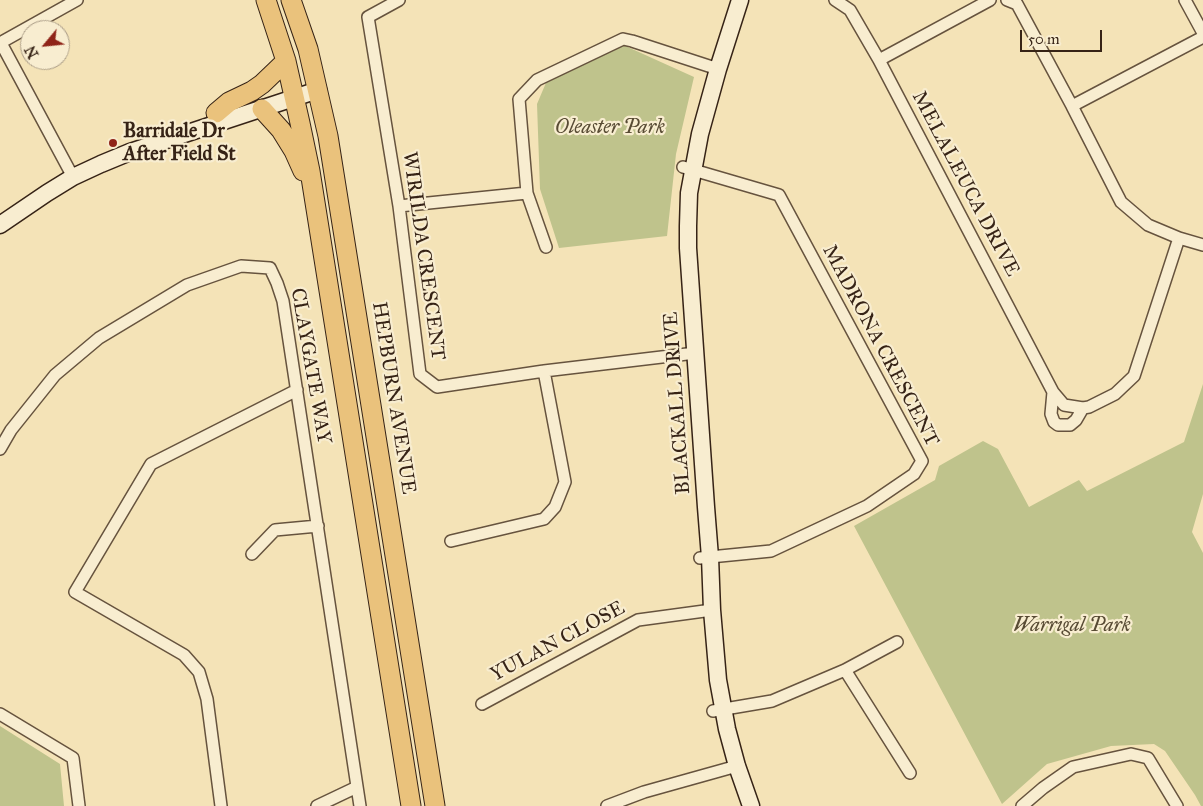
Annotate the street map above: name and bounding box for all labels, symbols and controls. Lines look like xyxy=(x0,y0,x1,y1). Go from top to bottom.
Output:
north arrow xyxy=(20,20,70,70)
scale bar xyxy=(1023,20,1106,52)
text: 50 m xyxy=(1028,30,1060,48)
text: N xyxy=(22,43,42,61)
street label: MELALEUCA DRIVE xyxy=(906,87,1024,281)
park label: Oleaster Park xyxy=(555,116,665,140)
place label: Barridale Dr After Field St xyxy=(123,120,236,167)
marker: Barridale Dr After Field St xyxy=(107,137,119,149)
street label: WIRILDA CRESCENT xyxy=(396,150,450,362)
street label: MADRONA CRESCENT xyxy=(817,241,943,451)
street label: CLAYGATE WAY xyxy=(284,286,336,446)
street label: HEPBURN AVENUE xyxy=(366,300,420,496)
street label: BLACKALL DRIVE xyxy=(660,311,696,495)
street label: YULAN CLOSE xyxy=(487,597,629,687)
park label: Warrigal Park xyxy=(1013,614,1131,638)

